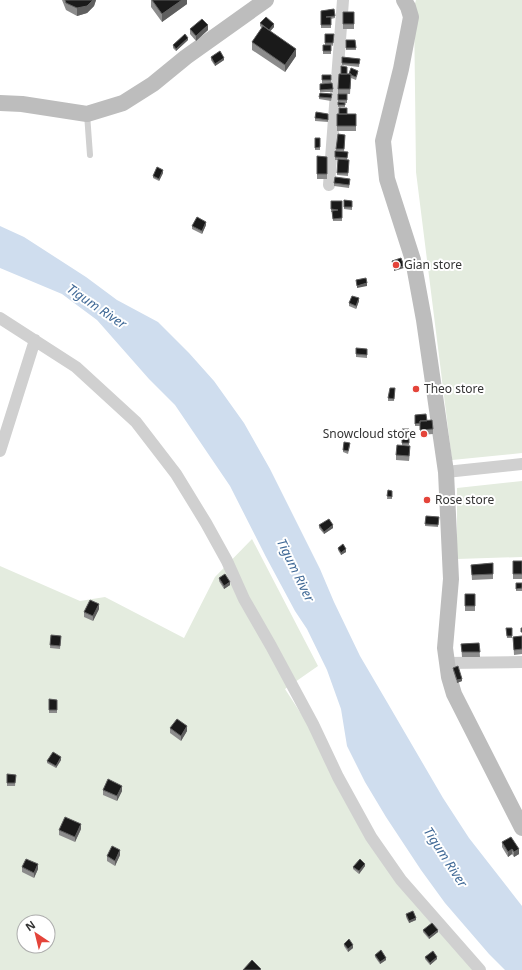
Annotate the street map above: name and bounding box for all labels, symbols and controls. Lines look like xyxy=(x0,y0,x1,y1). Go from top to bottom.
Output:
place label: Gian store xyxy=(404,256,462,273)
marker: Gian store xyxy=(391,260,401,270)
water label: Tigum River xyxy=(64,279,131,333)
place label: Theo store xyxy=(424,380,484,397)
marker: Theo store xyxy=(411,384,421,394)
place label: Snowcloud store xyxy=(323,425,416,442)
marker: Snowcloud store xyxy=(419,429,429,439)
place label: Rose store xyxy=(435,491,494,508)
marker: Rose store xyxy=(422,495,432,505)
water label: Tigum River xyxy=(273,535,319,605)
water label: Tigum River xyxy=(420,823,473,891)
north arrow xyxy=(16,914,56,954)
text: N xyxy=(22,917,38,934)

